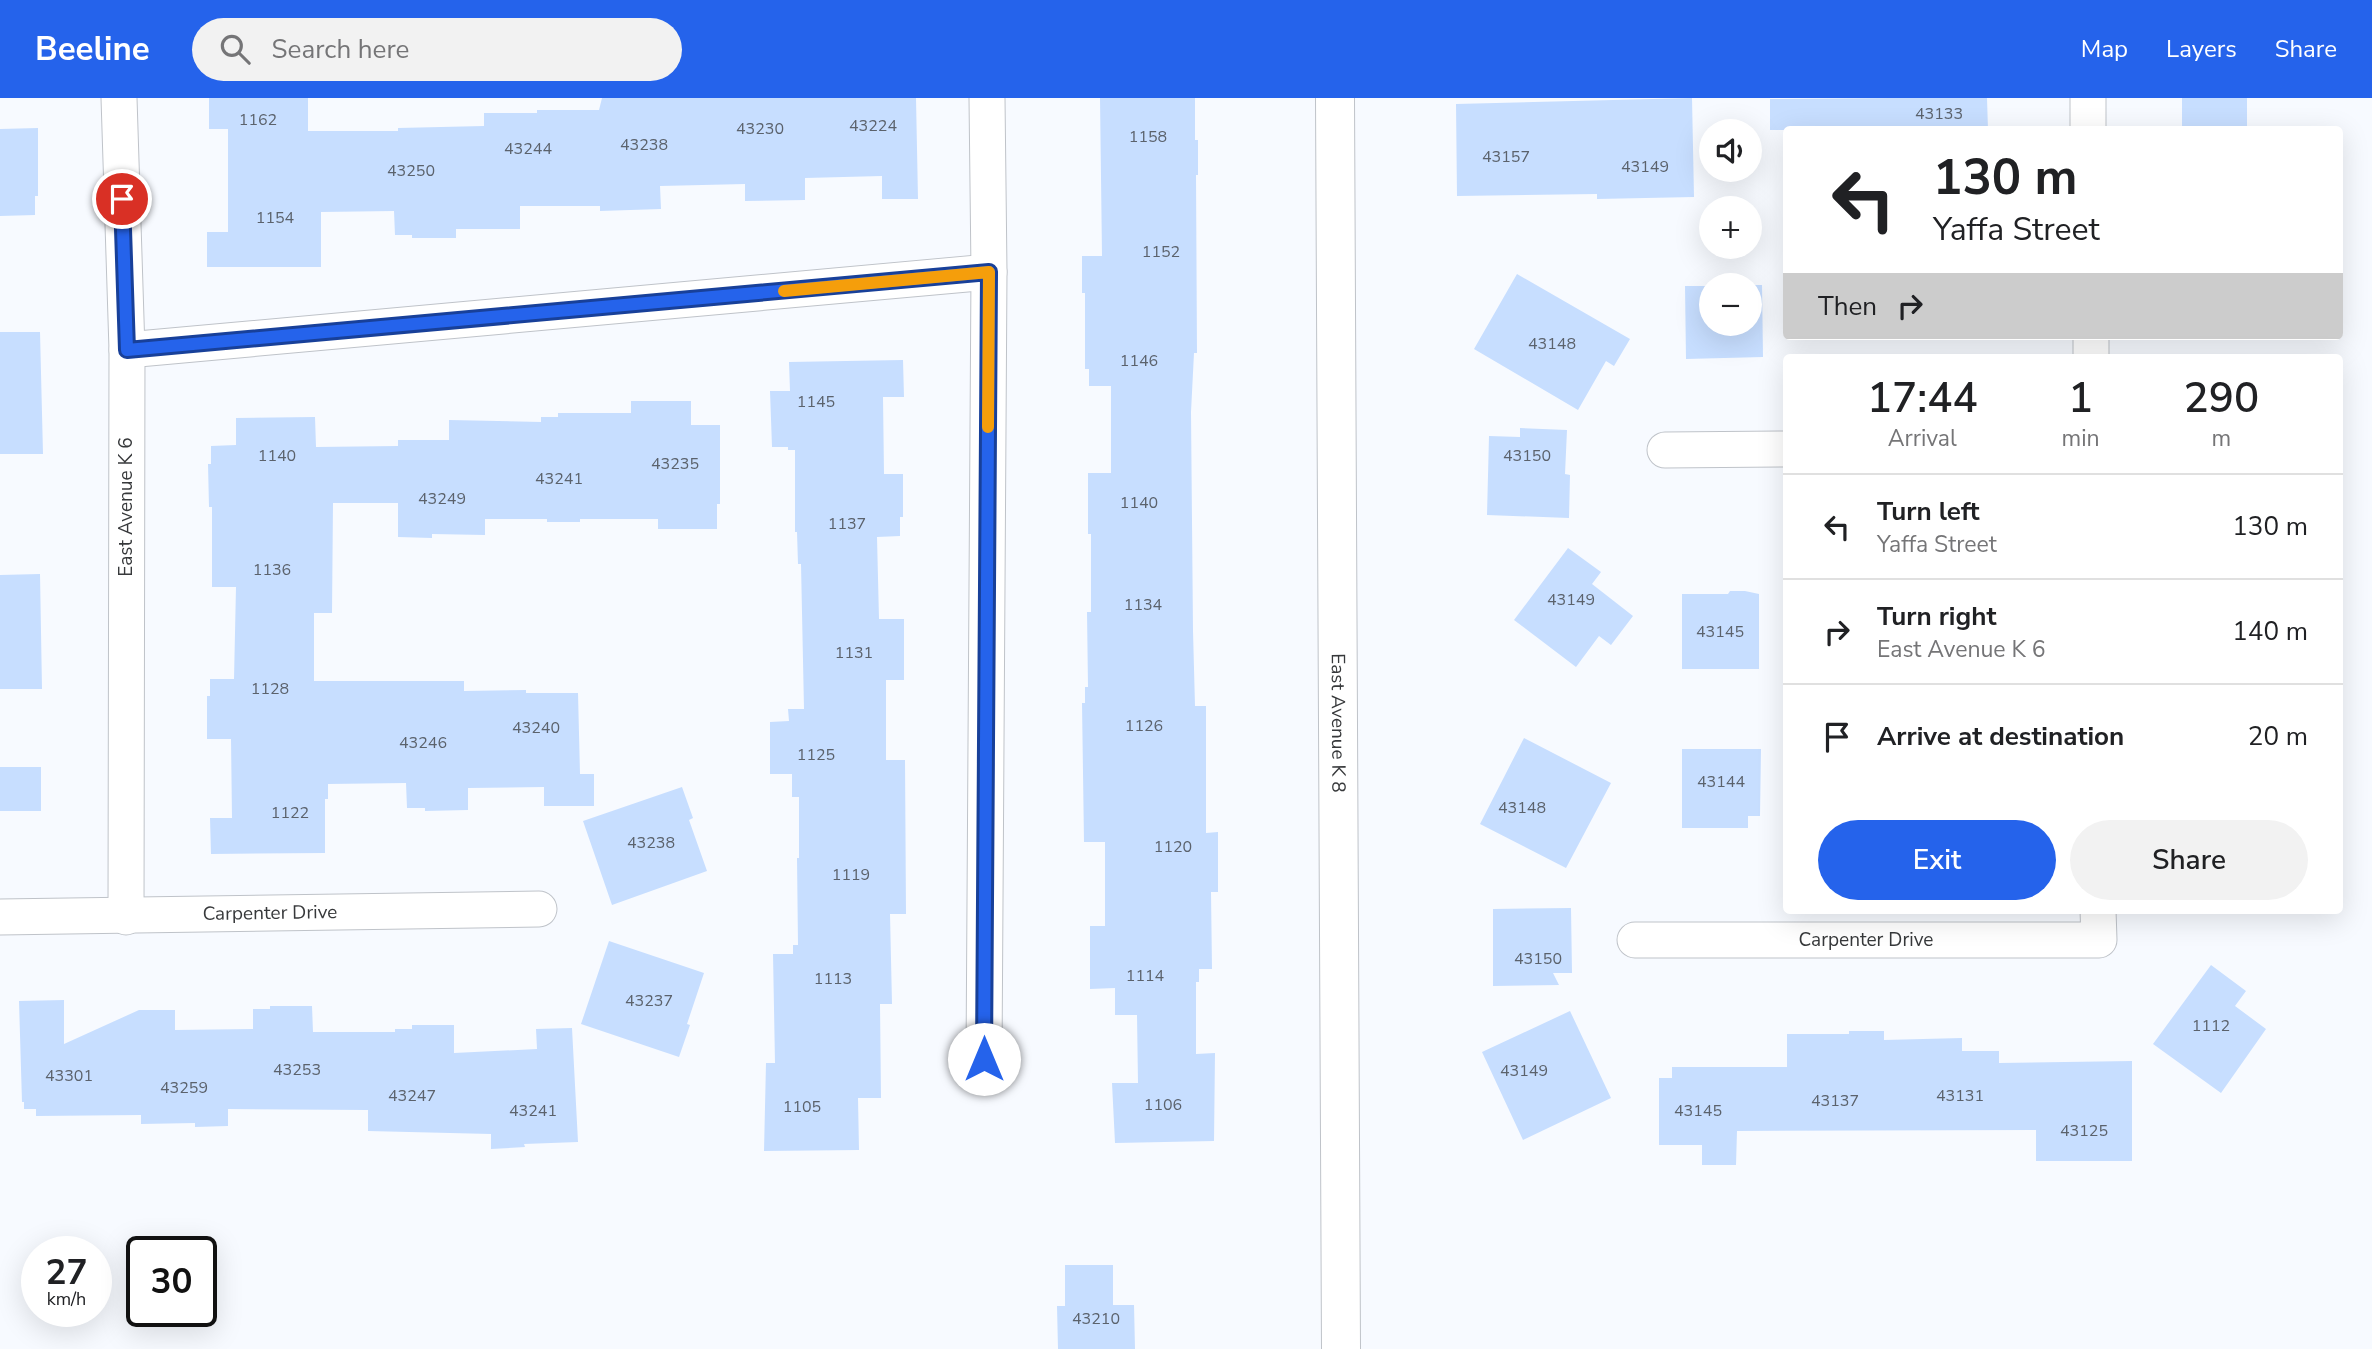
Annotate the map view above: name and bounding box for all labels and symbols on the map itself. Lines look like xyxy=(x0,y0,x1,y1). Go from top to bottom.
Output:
house number: 43133 xyxy=(1915,103,1963,125)
house number: 1162 xyxy=(239,109,277,131)
house number: 43224 xyxy=(849,115,897,137)
house number: 43230 xyxy=(736,118,784,140)
house number: 1158 xyxy=(1129,126,1167,148)
house number: 43238 xyxy=(620,134,668,156)
house number: 43244 xyxy=(504,138,552,160)
house number: 43157 xyxy=(1482,146,1530,168)
house number: 43149 xyxy=(1621,156,1669,178)
house number: 43250 xyxy=(387,160,435,182)
pin xyxy=(92,169,152,229)
house number: 1154 xyxy=(256,207,295,229)
house number: 1152 xyxy=(1142,241,1180,263)
house number: 43148 xyxy=(1528,333,1576,355)
house number: 1146 xyxy=(1120,350,1158,372)
house number: 1145 xyxy=(797,391,835,413)
street label: East Avenue K 6 xyxy=(113,437,139,577)
house number: 1140 xyxy=(258,445,296,467)
house number: 43150 xyxy=(1503,445,1551,467)
house number: 43235 xyxy=(651,453,699,475)
house number: 43241 xyxy=(535,468,583,490)
house number: 43249 xyxy=(418,488,466,510)
house number: 1140 xyxy=(1120,492,1158,514)
house number: 1137 xyxy=(828,513,866,535)
house number: 1136 xyxy=(253,559,291,581)
house number: 43149 xyxy=(1547,589,1595,611)
house number: 1134 xyxy=(1124,594,1163,616)
house number: 43145 xyxy=(1696,621,1744,643)
house number: 1131 xyxy=(835,642,873,664)
street label: East Avenue K 8 xyxy=(1325,653,1351,793)
house number: 1128 xyxy=(251,678,289,700)
house number: 1126 xyxy=(1125,715,1163,737)
house number: 43240 xyxy=(512,717,560,739)
house number: 43246 xyxy=(399,732,447,754)
house number: 1125 xyxy=(797,744,835,766)
house number: 43144 xyxy=(1697,771,1745,793)
house number: 43148 xyxy=(1498,797,1546,819)
house number: 1122 xyxy=(271,802,309,824)
house number: 43238 xyxy=(627,832,675,854)
house number: 1120 xyxy=(1154,836,1192,858)
house number: 1119 xyxy=(832,864,870,886)
street label: Carpenter Drive xyxy=(202,899,338,927)
street label: Carpenter Drive xyxy=(1799,927,1933,953)
house number: 43150 xyxy=(1514,948,1562,970)
house number: 1114 xyxy=(1126,965,1165,987)
house number: 1113 xyxy=(814,968,852,990)
house number: 43237 xyxy=(625,990,673,1012)
house number: 1112 xyxy=(2192,1015,2230,1037)
position arrow xyxy=(947,1022,1021,1096)
house number: 43253 xyxy=(273,1059,321,1081)
house number: 43149 xyxy=(1500,1060,1548,1082)
house number: 43301 xyxy=(45,1065,93,1087)
house number: 43259 xyxy=(160,1077,208,1099)
house number: 43247 xyxy=(388,1085,436,1107)
house number: 43131 xyxy=(1936,1085,1984,1107)
house number: 43137 xyxy=(1811,1090,1859,1112)
house number: 1106 xyxy=(1144,1094,1182,1116)
house number: 1105 xyxy=(783,1096,821,1118)
house number: 43241 xyxy=(509,1100,557,1122)
house number: 43145 xyxy=(1674,1100,1722,1122)
house number: 43125 xyxy=(2060,1120,2108,1142)
speed limit sign: 30 xyxy=(126,1236,217,1327)
house number: 43210 xyxy=(1072,1308,1120,1330)

